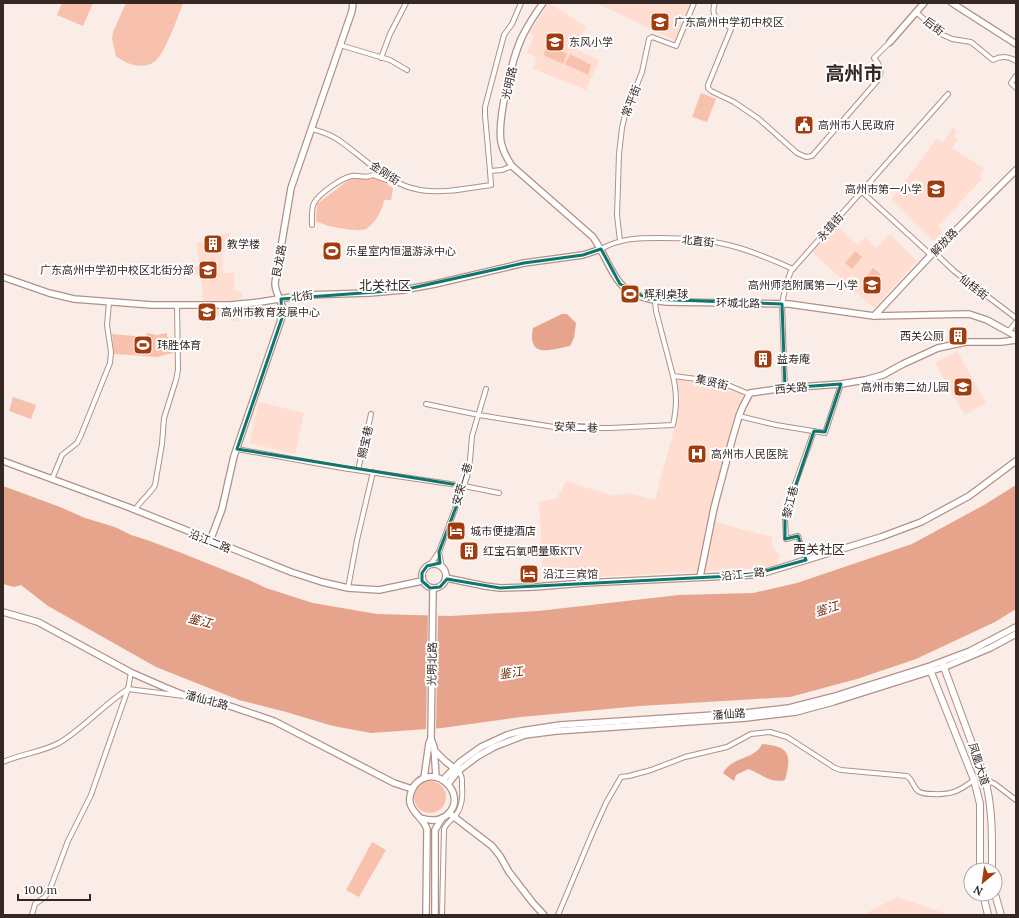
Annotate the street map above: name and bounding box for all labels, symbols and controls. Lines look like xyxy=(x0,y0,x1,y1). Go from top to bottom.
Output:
school or university icon: 广东高州中学初中校区 xyxy=(649,11,671,33)
street label: 后街 xyxy=(921,14,947,38)
place label: 广东高州中学初中校区 xyxy=(674,15,784,29)
school or university icon: 东风小学 xyxy=(544,31,566,53)
place label: 东风小学 xyxy=(569,35,613,49)
district label: 高州市 xyxy=(825,61,883,85)
street label: 光明路 xyxy=(498,65,520,101)
street label: 常平街 xyxy=(619,83,643,119)
public building icon: 高州市人民政府 xyxy=(793,114,815,136)
place label: 高州市人民政府 xyxy=(818,118,895,132)
street label: 金刚街 xyxy=(367,158,403,188)
school or university icon: 高州市第一小学 xyxy=(925,178,947,200)
place label: 高州市第一小学 xyxy=(845,182,922,196)
street label: 永镇街 xyxy=(814,210,846,244)
street label: 解放路 xyxy=(928,225,960,259)
street label: 北直街 xyxy=(681,232,715,250)
building icon: 教学楼 xyxy=(202,233,224,255)
place label: 教学楼 xyxy=(227,237,260,251)
sports icon: 乐星室内恒温游泳中心 xyxy=(321,240,343,262)
street label: 艮龙路 xyxy=(269,243,289,279)
place label: 乐星室内恒温游泳中心 xyxy=(346,244,456,258)
school or university icon: 广东高州中学初中校区北街分部 xyxy=(197,259,219,281)
place label: 广东高州中学初中校区北街分部 xyxy=(40,263,194,277)
street label: 仙桂街 xyxy=(957,271,991,303)
school or university icon: 高州师范附属第一小学 xyxy=(861,274,883,296)
district label: 北关社区 xyxy=(359,277,411,294)
place label: 高州师范附属第一小学 xyxy=(748,278,858,292)
sports icon: 辉利桌球 xyxy=(619,283,641,305)
place label: 辉利桌球 xyxy=(644,287,688,301)
street label: 北街 xyxy=(290,288,314,304)
street label: 环城北路 xyxy=(716,296,760,310)
school or university icon: 高州市教育发展中心 xyxy=(196,301,218,323)
place label: 高州市教育发展中心 xyxy=(221,305,320,319)
building icon: 西关公厕 xyxy=(947,325,969,347)
place label: 西关公厕 xyxy=(900,329,944,343)
sports icon: 玮胜体育 xyxy=(132,334,154,356)
place label: 玮胜体育 xyxy=(157,338,201,352)
building icon: 益寿庵 xyxy=(752,348,774,370)
place label: 益寿庵 xyxy=(777,352,810,366)
street label: 集贤街 xyxy=(694,371,730,393)
school or university icon: 高州市第二幼儿园 xyxy=(952,376,974,398)
street label: 西关路 xyxy=(774,380,808,396)
place label: 高州市第二幼儿园 xyxy=(861,380,949,394)
street label: 安荣二巷 xyxy=(554,419,598,435)
street label: 赐宝巷 xyxy=(354,424,376,460)
hospital icon: 高州市人民医院 xyxy=(686,443,708,465)
place label: 高州市人民医院 xyxy=(711,447,788,461)
street label: 安荣一巷 xyxy=(449,461,475,507)
street label: 黎江巷 xyxy=(779,484,801,520)
hotel icon: 城市便捷酒店 xyxy=(445,520,467,542)
place label: 城市便捷酒店 xyxy=(470,524,536,538)
street label: 沿江二路 xyxy=(187,526,233,556)
building icon: 红宝石氧吧量贩KTV xyxy=(458,540,480,562)
district label: 西关社区 xyxy=(793,541,845,558)
place label: 红宝石氧吧量贩KTV xyxy=(483,544,583,558)
hotel icon: 沿江三宾馆 xyxy=(518,563,540,585)
street label: 沿江一路 xyxy=(720,565,766,583)
place label: 沿江三宾馆 xyxy=(543,567,598,581)
water label: 鉴江 xyxy=(813,597,842,619)
water label: 鉴江 xyxy=(187,610,216,631)
street label: 光明北路 xyxy=(425,642,439,686)
water label: 鉴江 xyxy=(498,663,526,682)
street label: 潘仙北路 xyxy=(184,688,230,712)
street label: 潘仙路 xyxy=(712,706,746,722)
street label: 凤凰大道 xyxy=(966,741,992,787)
north arrow xyxy=(963,862,1003,902)
scale bar xyxy=(18,876,90,902)
text: 100 m xyxy=(24,882,57,897)
text: N xyxy=(971,882,985,899)

